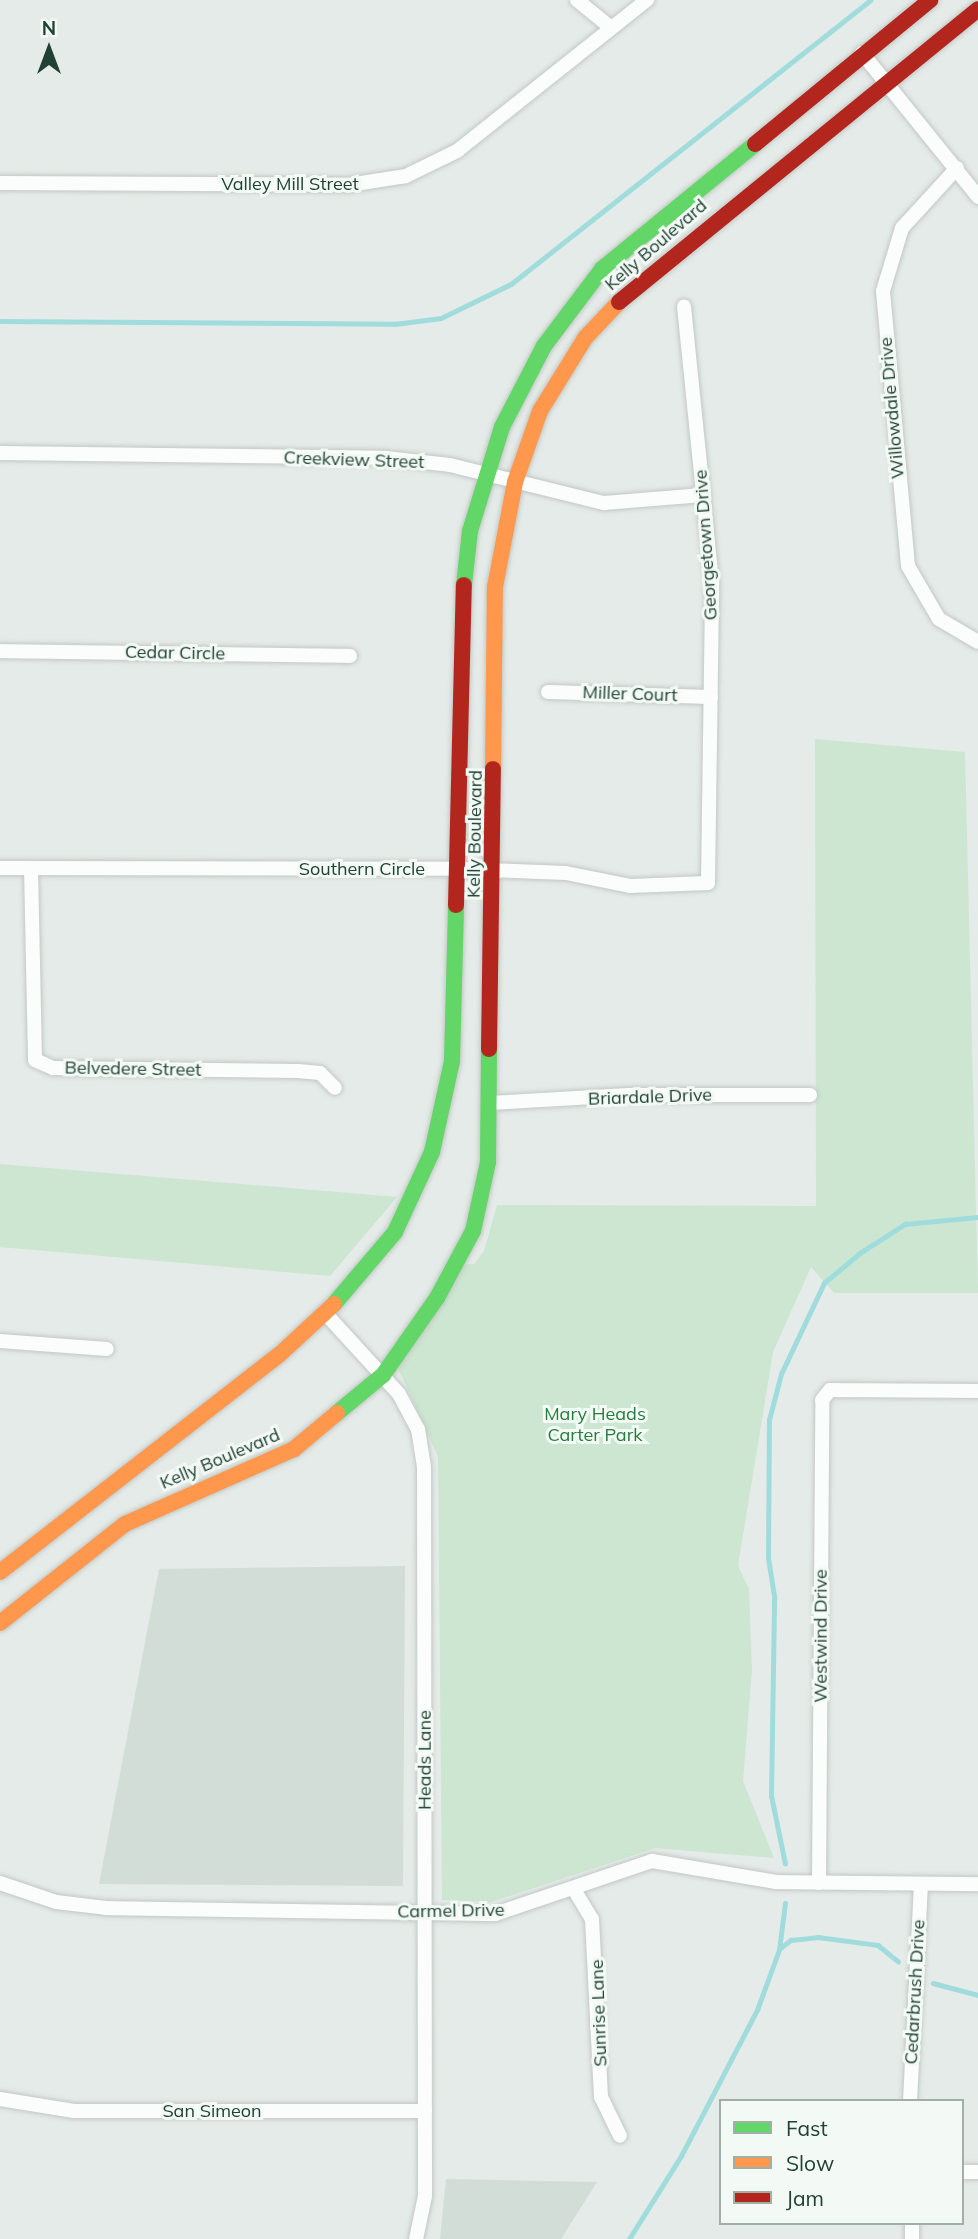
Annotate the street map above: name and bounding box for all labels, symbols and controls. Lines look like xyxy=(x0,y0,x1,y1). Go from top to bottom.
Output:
north arrow xyxy=(14,14,84,84)
text: N xyxy=(42,16,56,40)
street label: Valley Mill Street xyxy=(221,173,359,195)
street label: Kelly Boulevard xyxy=(601,195,711,295)
street label: Willowdale Drive xyxy=(875,336,909,480)
street label: Creekview Street xyxy=(283,447,425,473)
street label: Georgetown Drive xyxy=(690,469,722,621)
street label: Cedar Circle xyxy=(125,641,225,665)
street label: Miller Court xyxy=(582,682,678,706)
street label: Kelly Boulevard xyxy=(463,770,487,898)
street label: Southern Circle xyxy=(299,858,425,880)
street label: Belvedere Street xyxy=(64,1057,202,1081)
street label: Briardale Drive xyxy=(588,1084,712,1110)
park label: Mary Heads Carter Park xyxy=(544,1404,646,1446)
street label: Kelly Boulevard xyxy=(157,1424,283,1494)
street label: Westwind Drive xyxy=(810,1569,832,1703)
street label: Heads Lane xyxy=(414,1710,436,1810)
street label: Carmel Drive xyxy=(397,1899,505,1923)
street label: Cedarbrush Drive xyxy=(900,1919,930,2065)
street label: Sunrise Lane xyxy=(586,1959,612,2067)
legend xyxy=(719,2099,964,2225)
street label: San Simeon xyxy=(162,2100,262,2122)
text: Fast xyxy=(786,2115,828,2141)
text: Slow xyxy=(786,2150,834,2176)
text: Jam xyxy=(786,2185,824,2211)

